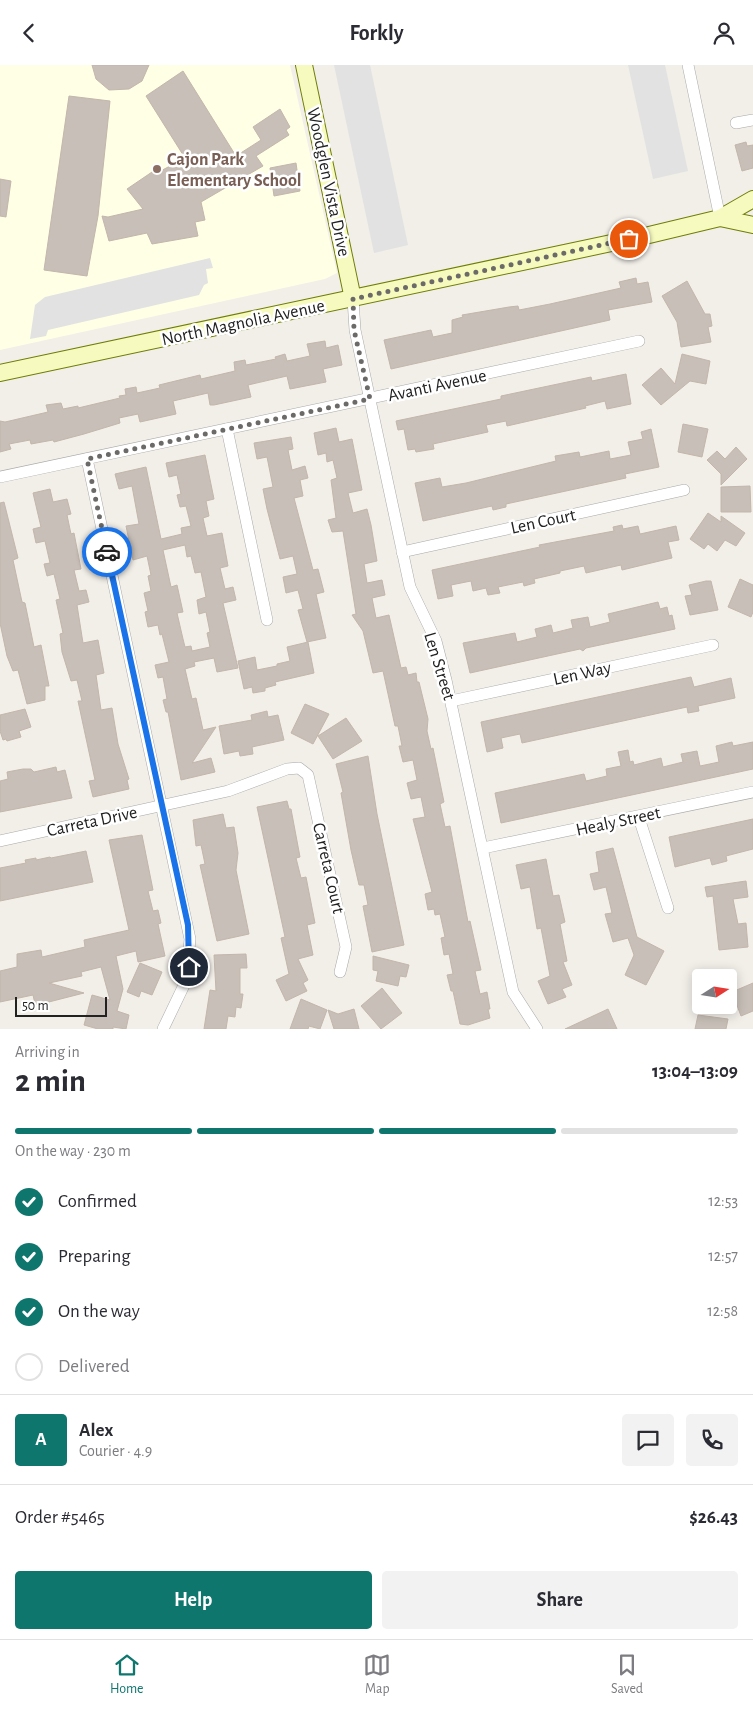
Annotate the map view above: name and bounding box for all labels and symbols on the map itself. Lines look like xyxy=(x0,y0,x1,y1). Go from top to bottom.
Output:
street label: Woodglen Vista Drive xyxy=(303,106,353,258)
place label: Cajon Park Elementary School xyxy=(167,151,302,190)
marker: Cajon Park Elementary School xyxy=(151,163,163,175)
pin xyxy=(608,218,650,260)
street label: North Magnolia Avenue xyxy=(160,297,326,349)
street label: Avanti Avenue xyxy=(386,367,488,405)
street label: Len Court xyxy=(509,506,578,538)
courier xyxy=(82,527,132,577)
street label: Len Street xyxy=(420,630,458,703)
street label: Len Way xyxy=(552,659,613,689)
street label: Carreta Drive xyxy=(45,804,139,840)
street label: Healy Street xyxy=(574,804,662,840)
street label: Carreta Court xyxy=(309,821,347,916)
pin xyxy=(168,946,210,988)
north arrow xyxy=(692,969,738,1014)
scale bar xyxy=(15,994,108,1017)

